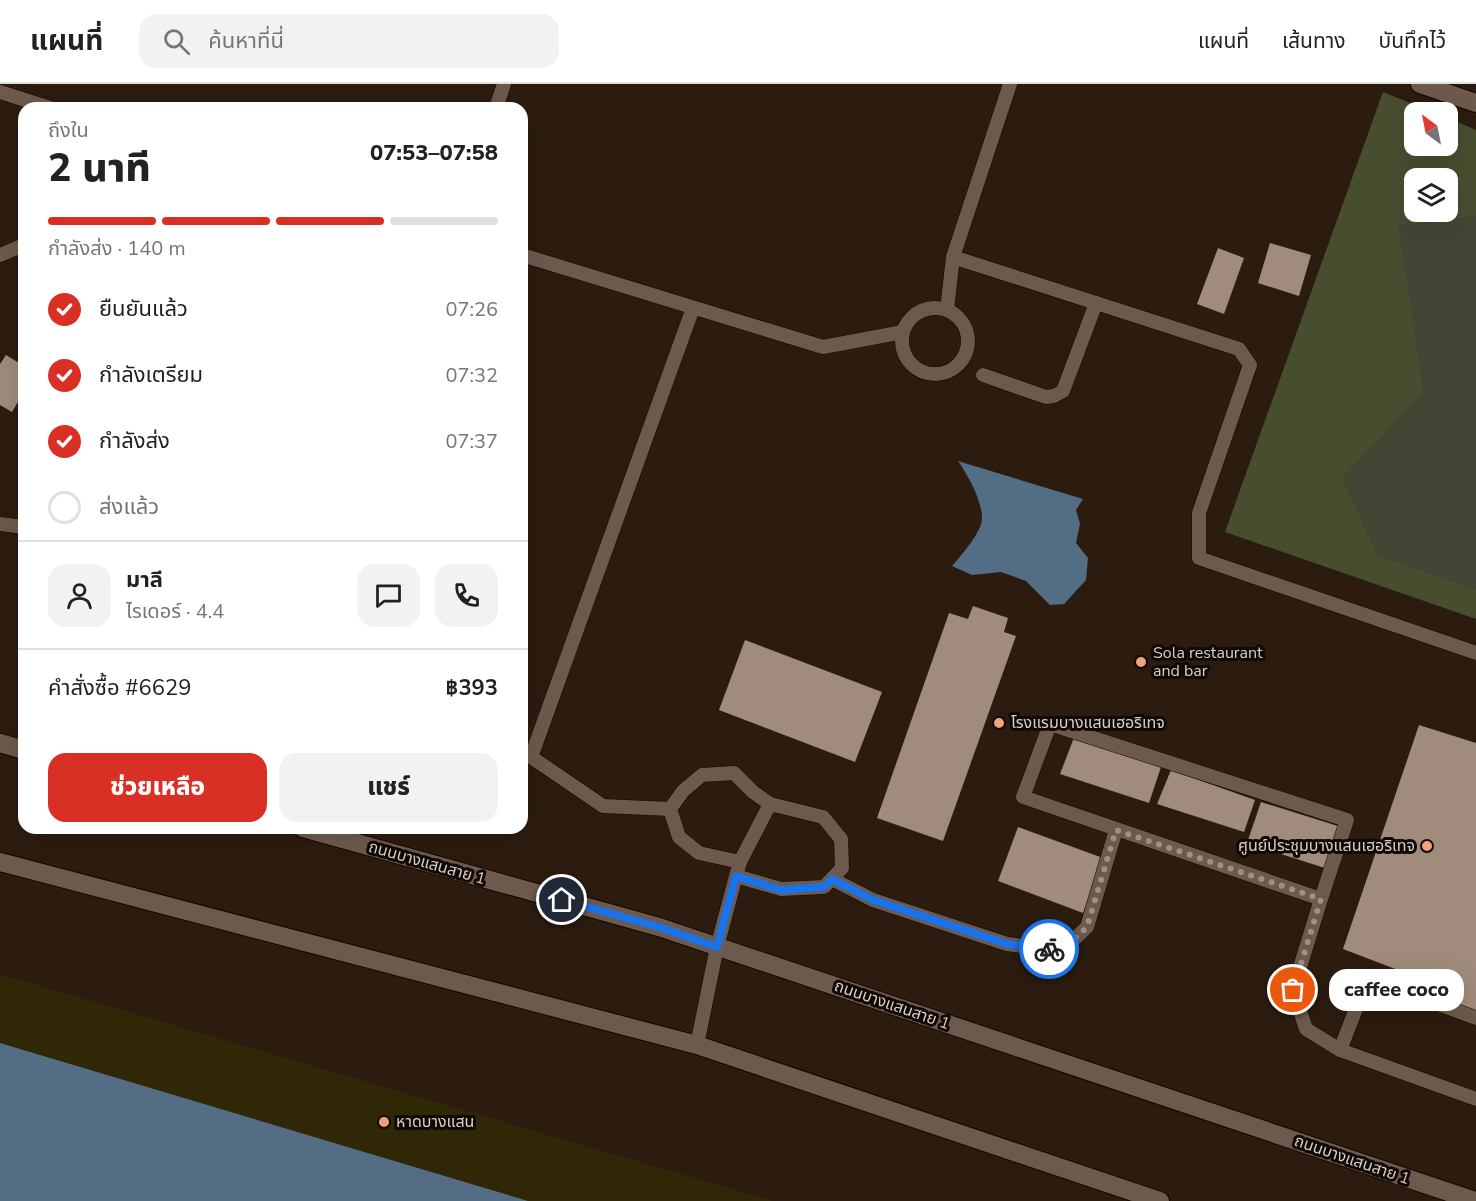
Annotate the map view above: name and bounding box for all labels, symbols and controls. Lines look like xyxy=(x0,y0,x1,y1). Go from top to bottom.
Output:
search box xyxy=(139,14,559,68)
text: แผนที่ xyxy=(30,22,103,60)
icon: search xyxy=(160,25,193,58)
text: ค้นหาที่นี่ xyxy=(208,26,284,56)
text: แผนที่ xyxy=(1198,27,1249,55)
text: เส้นทาง xyxy=(1282,27,1346,55)
text: บันทึกไว้ xyxy=(1379,27,1446,55)
north arrow xyxy=(1404,102,1458,156)
map controls xyxy=(1404,102,1458,222)
text: ถึงใน xyxy=(48,117,89,144)
text: 07:53–07:58 xyxy=(370,138,498,168)
text: 2 นาที xyxy=(48,142,151,195)
button: layers xyxy=(1404,168,1458,222)
text: กำลังส่ง · 140 m xyxy=(48,235,186,262)
icon: check xyxy=(48,293,81,326)
text: ยืนยันแล้ว xyxy=(99,294,188,324)
text: 07:26 xyxy=(445,296,498,323)
icon: check xyxy=(48,359,81,392)
text: กำลังเตรียม xyxy=(99,360,203,390)
text: 07:32 xyxy=(445,362,498,389)
icon: check xyxy=(48,425,81,458)
text: กำลังส่ง xyxy=(99,426,170,456)
text: 07:37 xyxy=(445,428,498,455)
text: ส่งแล้ว xyxy=(99,492,159,522)
button: person xyxy=(48,564,111,627)
button: chat xyxy=(357,564,420,627)
button: phone xyxy=(435,564,498,627)
text: มาลี xyxy=(126,565,163,595)
text: ไรเดอร์ · 4.4 xyxy=(126,598,224,625)
place label: Sola restaurant and bar xyxy=(1153,642,1263,682)
marker: Sola restaurant and bar xyxy=(1134,655,1148,669)
text: คำสั่งซื้อ #6629 xyxy=(48,673,191,703)
text: ฿393 xyxy=(446,673,498,703)
place label: โรงแรมบางแสนเฮอริเทจ xyxy=(1011,712,1165,734)
marker: โรงแรมบางแสนเฮอริเทจ xyxy=(992,716,1006,730)
button: ช่วยเหลือ xyxy=(48,753,267,822)
button: แชร์ xyxy=(279,753,498,822)
place label: ศูนย์ประชุมบางแสนเฮอริเทจ xyxy=(1238,835,1415,857)
street label: ถนนบางแสนสาย 1 xyxy=(366,836,488,890)
marker: ศูนย์ประชุมบางแสนเฮอริเทจ xyxy=(1420,839,1434,853)
pin xyxy=(536,874,587,925)
icon: home xyxy=(545,883,578,916)
courier xyxy=(1019,919,1079,979)
icon: bike xyxy=(1033,933,1066,966)
pin xyxy=(1267,964,1318,1015)
callout: caffee coco xyxy=(1329,969,1464,1011)
icon: bag xyxy=(1276,973,1309,1006)
street label: ถนนบางแสนสาย 1 xyxy=(831,975,953,1035)
text: caffee coco xyxy=(1344,976,1449,1003)
place label: หาดบางแสน xyxy=(396,1111,474,1133)
marker: หาดบางแสน xyxy=(377,1115,391,1129)
street label: ถนนบางแสนสาย 1 xyxy=(1291,1130,1413,1190)

